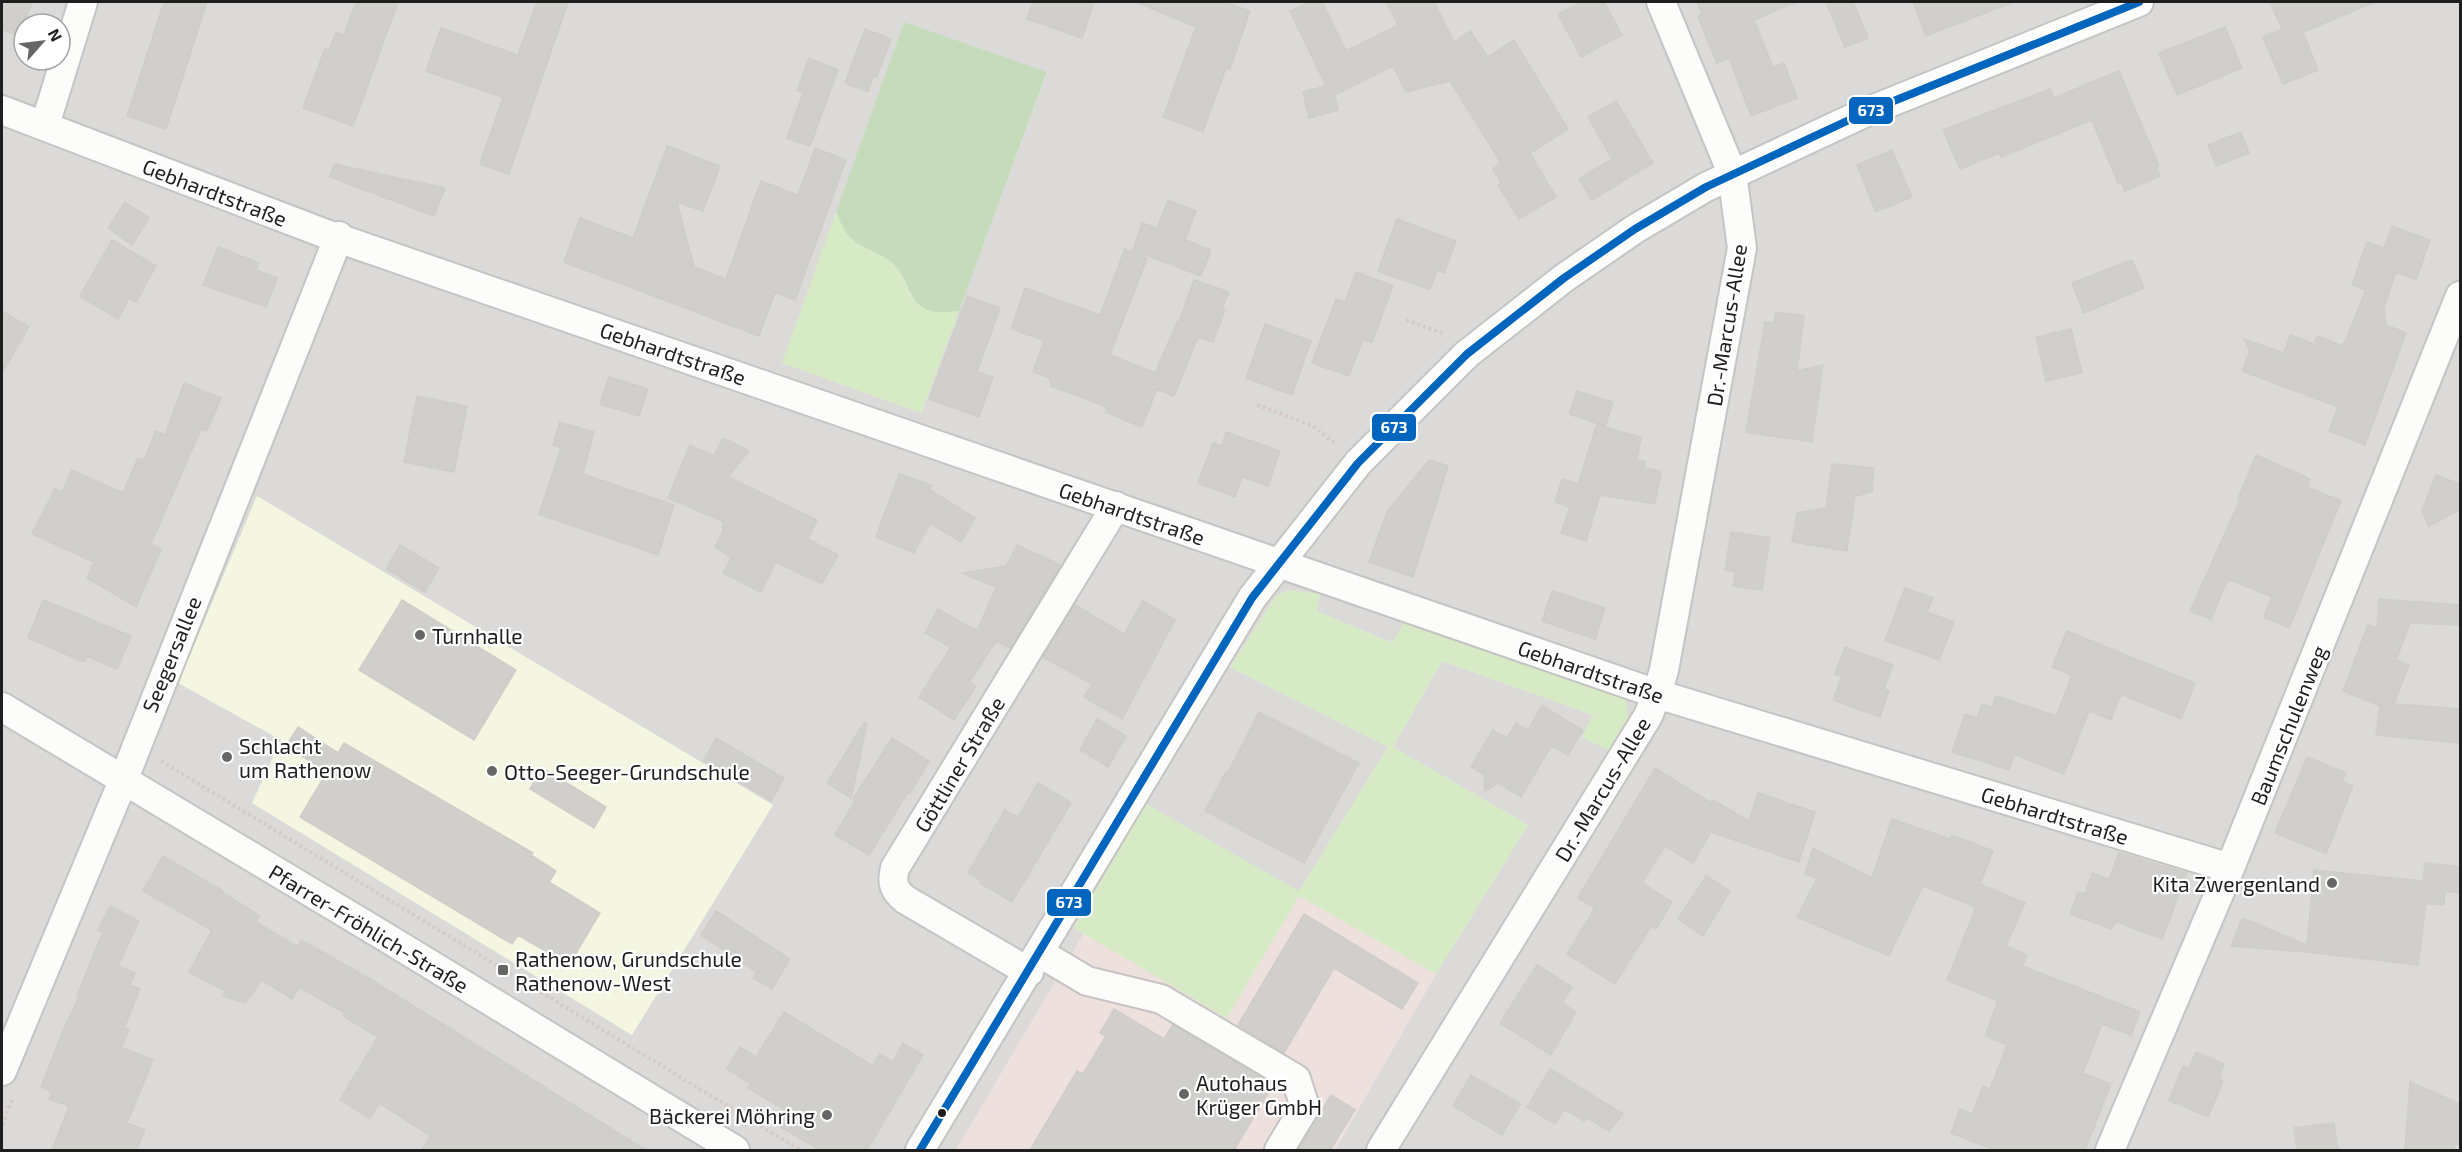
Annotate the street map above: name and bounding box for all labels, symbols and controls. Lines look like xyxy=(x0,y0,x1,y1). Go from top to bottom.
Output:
north arrow xyxy=(12,12,72,72)
text: N xyxy=(45,25,67,44)
line badge: 673 xyxy=(1848,96,1894,125)
text: 673 xyxy=(1858,100,1884,119)
street label: Gebhardtstraße xyxy=(139,153,291,231)
street label: Dr.-Marcus-Allee xyxy=(1701,242,1751,408)
street label: Gebhardtstraße xyxy=(597,316,749,390)
line badge: 673 xyxy=(1371,413,1417,442)
text: 673 xyxy=(1381,417,1407,436)
street label: Gebhardtstraße xyxy=(1056,476,1208,550)
street label: Seegersallee xyxy=(136,592,206,716)
place label: Turnhalle xyxy=(432,623,522,648)
marker: Turnhalle xyxy=(413,628,427,642)
street label: Gebhardtstraße xyxy=(1515,634,1667,708)
street label: Baumschulenweg xyxy=(2245,641,2332,808)
street label: Göttliner Straße xyxy=(909,692,1009,836)
street label: Dr.-Marcus-Allee xyxy=(1549,712,1655,866)
place label: Schlacht um Rathenow xyxy=(239,733,371,782)
marker: Schlacht um Rathenow xyxy=(220,750,234,764)
place label: Otto-Seeger-Grundschule xyxy=(504,759,750,784)
marker: Otto-Seeger-Grundschule xyxy=(485,764,499,778)
street label: Gebhardtstraße xyxy=(1978,781,2132,849)
street label: Pfarrer-Fröhlich-Straße xyxy=(265,859,473,997)
place label: Kita Zwergenland xyxy=(2152,871,2320,896)
marker: Kita Zwergenland xyxy=(2325,876,2339,890)
line badge: 673 xyxy=(1046,888,1092,917)
text: 673 xyxy=(1056,892,1082,911)
place label: Rathenow, Grundschule Rathenow-West xyxy=(515,946,742,995)
marker: Rathenow, Grundschule Rathenow-West xyxy=(496,963,510,977)
place label: Autohaus Krüger GmbH xyxy=(1196,1070,1322,1119)
marker: Autohaus Krüger GmbH xyxy=(1177,1087,1191,1101)
place label: Bäckerei Möhring xyxy=(649,1103,815,1128)
unlabelled marker xyxy=(936,1107,948,1119)
marker: Bäckerei Möhring xyxy=(820,1108,834,1122)

